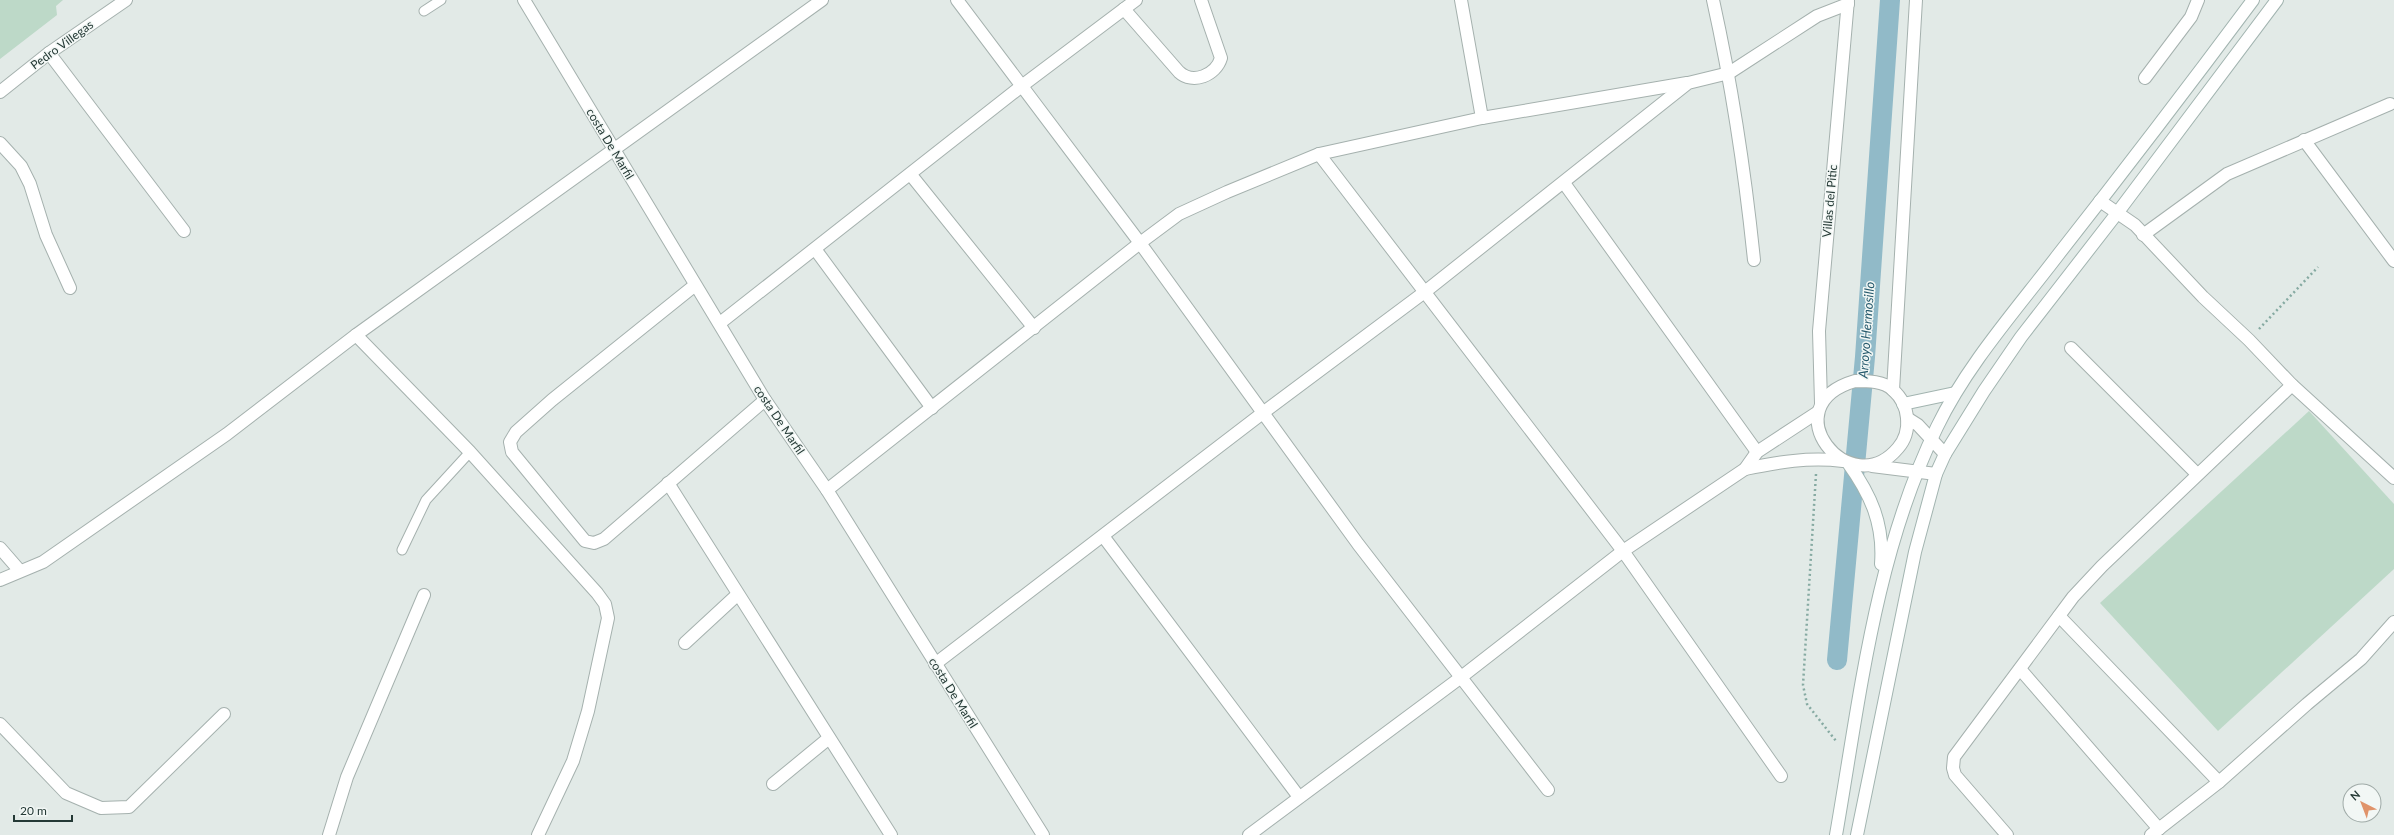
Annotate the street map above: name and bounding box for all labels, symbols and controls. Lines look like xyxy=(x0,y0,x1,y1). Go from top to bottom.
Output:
street label: Pedro Villegas xyxy=(27,17,96,72)
street label: costa De Marfil xyxy=(583,105,638,182)
street label: Villas del Pitic xyxy=(1819,164,1840,238)
water label: Arroyo Hermosillo xyxy=(1855,281,1877,380)
street label: costa De Marfil xyxy=(751,382,808,457)
street label: costa De Marfil xyxy=(926,655,981,731)
north arrow xyxy=(2342,783,2382,823)
text: N xyxy=(2347,788,2362,803)
scale bar xyxy=(14,797,72,823)
text: 20 m xyxy=(20,803,47,818)

